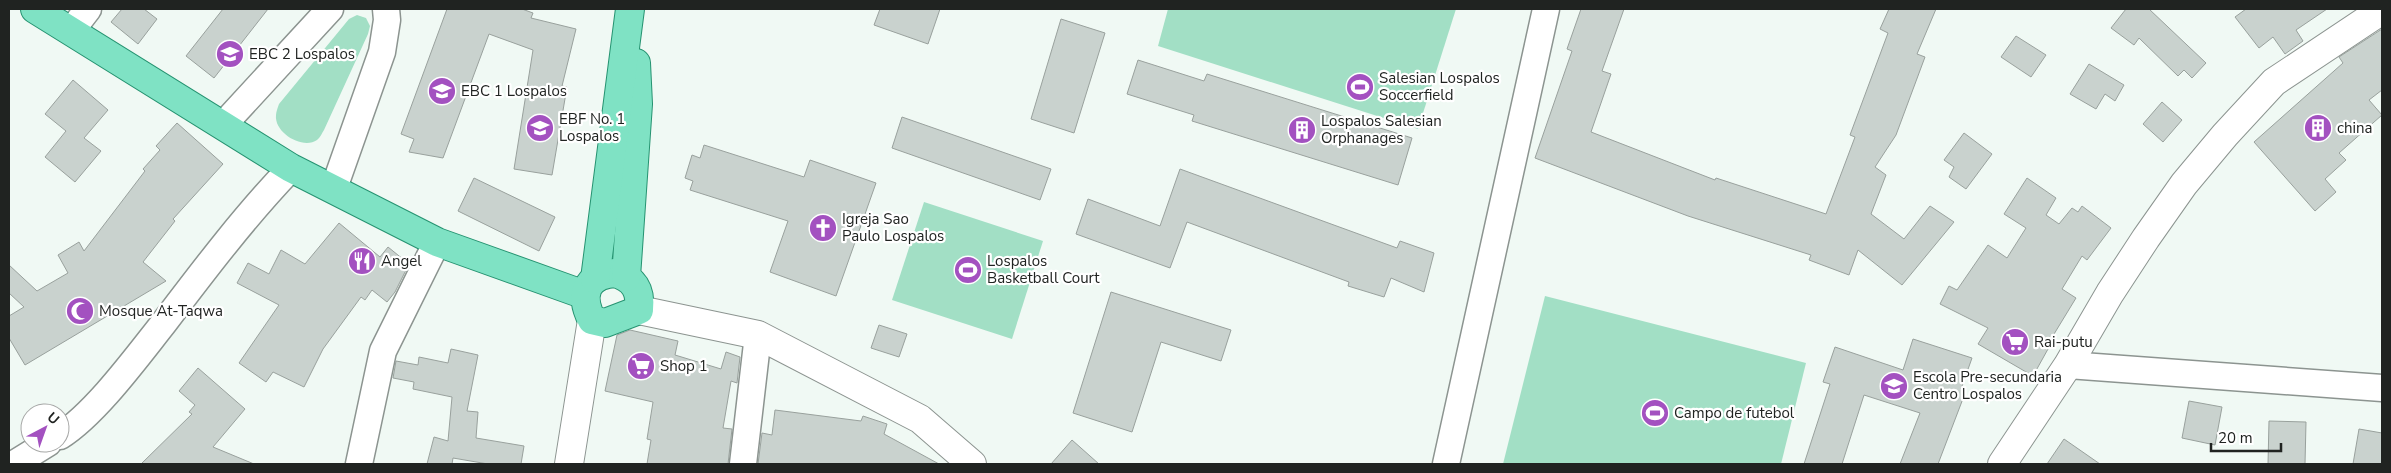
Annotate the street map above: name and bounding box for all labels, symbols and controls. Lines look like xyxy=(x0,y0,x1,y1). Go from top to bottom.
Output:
school or university icon: EBC 2 Lospalos xyxy=(215,39,245,69)
place label: EBC 2 Lospalos xyxy=(249,44,355,64)
place label: Salesian Lospalos Soccerfield xyxy=(1379,68,1500,105)
sports icon: Salesian Lospalos Soccerfield xyxy=(1345,72,1375,102)
school or university icon: EBC 1 Lospalos xyxy=(427,76,457,106)
place label: EBC 1 Lospalos xyxy=(461,81,567,101)
place label: EBF No. 1 Lospalos xyxy=(559,109,625,146)
place label: Lospalos Salesian Orphanages xyxy=(1321,111,1442,148)
school or university icon: EBF No. 1 Lospalos xyxy=(525,113,555,143)
building icon: china xyxy=(2303,113,2333,143)
building icon: Lospalos Salesian Orphanages xyxy=(1287,115,1317,145)
place label: china xyxy=(2337,118,2372,138)
place label: Igreja Sao Paulo Lospalos xyxy=(842,209,944,246)
church icon: Igreja Sao Paulo Lospalos xyxy=(808,213,838,243)
restaurant icon: Angel xyxy=(347,246,377,276)
place label: Angel xyxy=(381,251,422,271)
place label: Lospalos Basketball Court xyxy=(987,251,1100,288)
sports icon: Lospalos Basketball Court xyxy=(953,255,983,285)
mosque icon: Mosque At-Taqwa xyxy=(65,296,95,326)
place label: Mosque At-Taqwa xyxy=(99,301,223,321)
supermarket icon: Rai-putu xyxy=(2000,327,2030,357)
place label: Rai-putu xyxy=(2034,332,2093,352)
supermarket icon: Shop 1 xyxy=(626,351,656,381)
place label: Shop 1 xyxy=(660,356,708,376)
place label: Escola Pre-secundaria Centro Lospalos xyxy=(1913,367,2062,404)
school or university icon: Escola Pre-secundaria Centro Lospalos xyxy=(1879,371,1909,401)
sports icon: Campo de futebol xyxy=(1640,398,1670,428)
north arrow xyxy=(20,403,70,453)
place label: Campo de futebol xyxy=(1674,403,1795,423)
text: U xyxy=(43,408,63,429)
scale bar xyxy=(2211,420,2281,452)
text: 20 m xyxy=(2218,428,2253,448)

